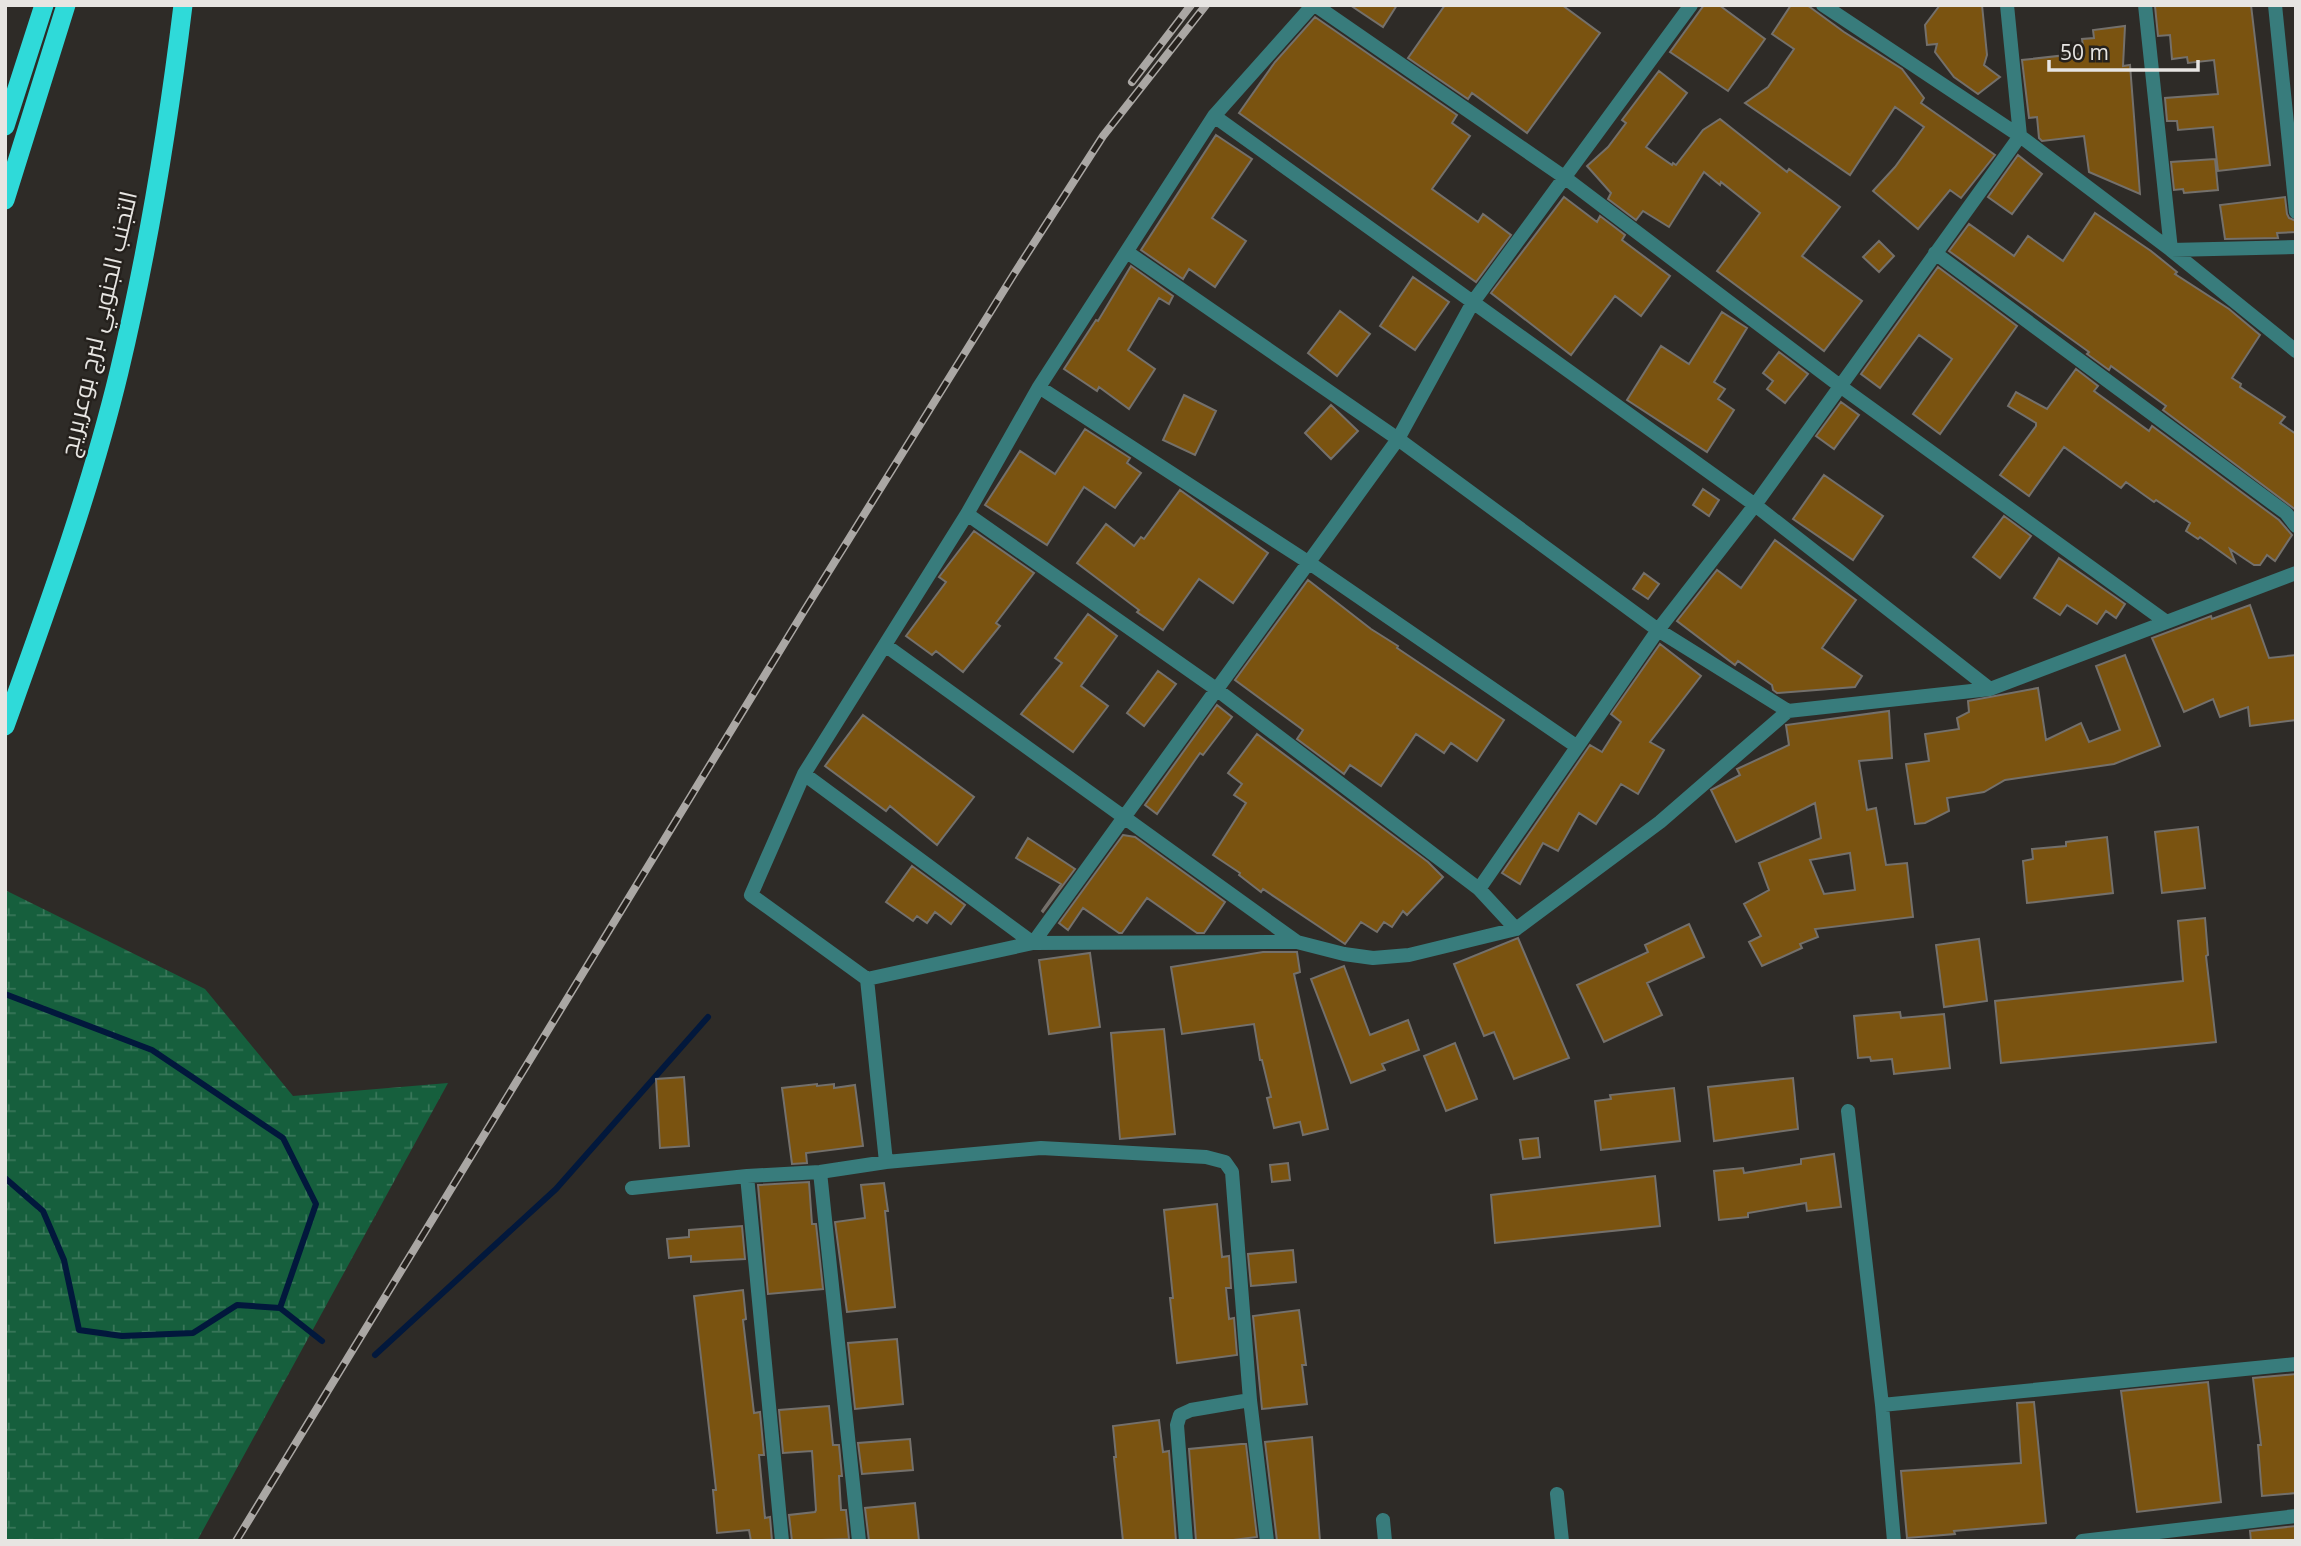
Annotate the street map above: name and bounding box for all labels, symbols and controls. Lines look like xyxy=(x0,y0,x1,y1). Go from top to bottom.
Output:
scale bar xyxy=(2049,28,2198,72)
text: 50 m xyxy=(2060,38,2109,66)
street label: التجنب الجنوبي لبرج بوعريريج xyxy=(51,188,148,461)

